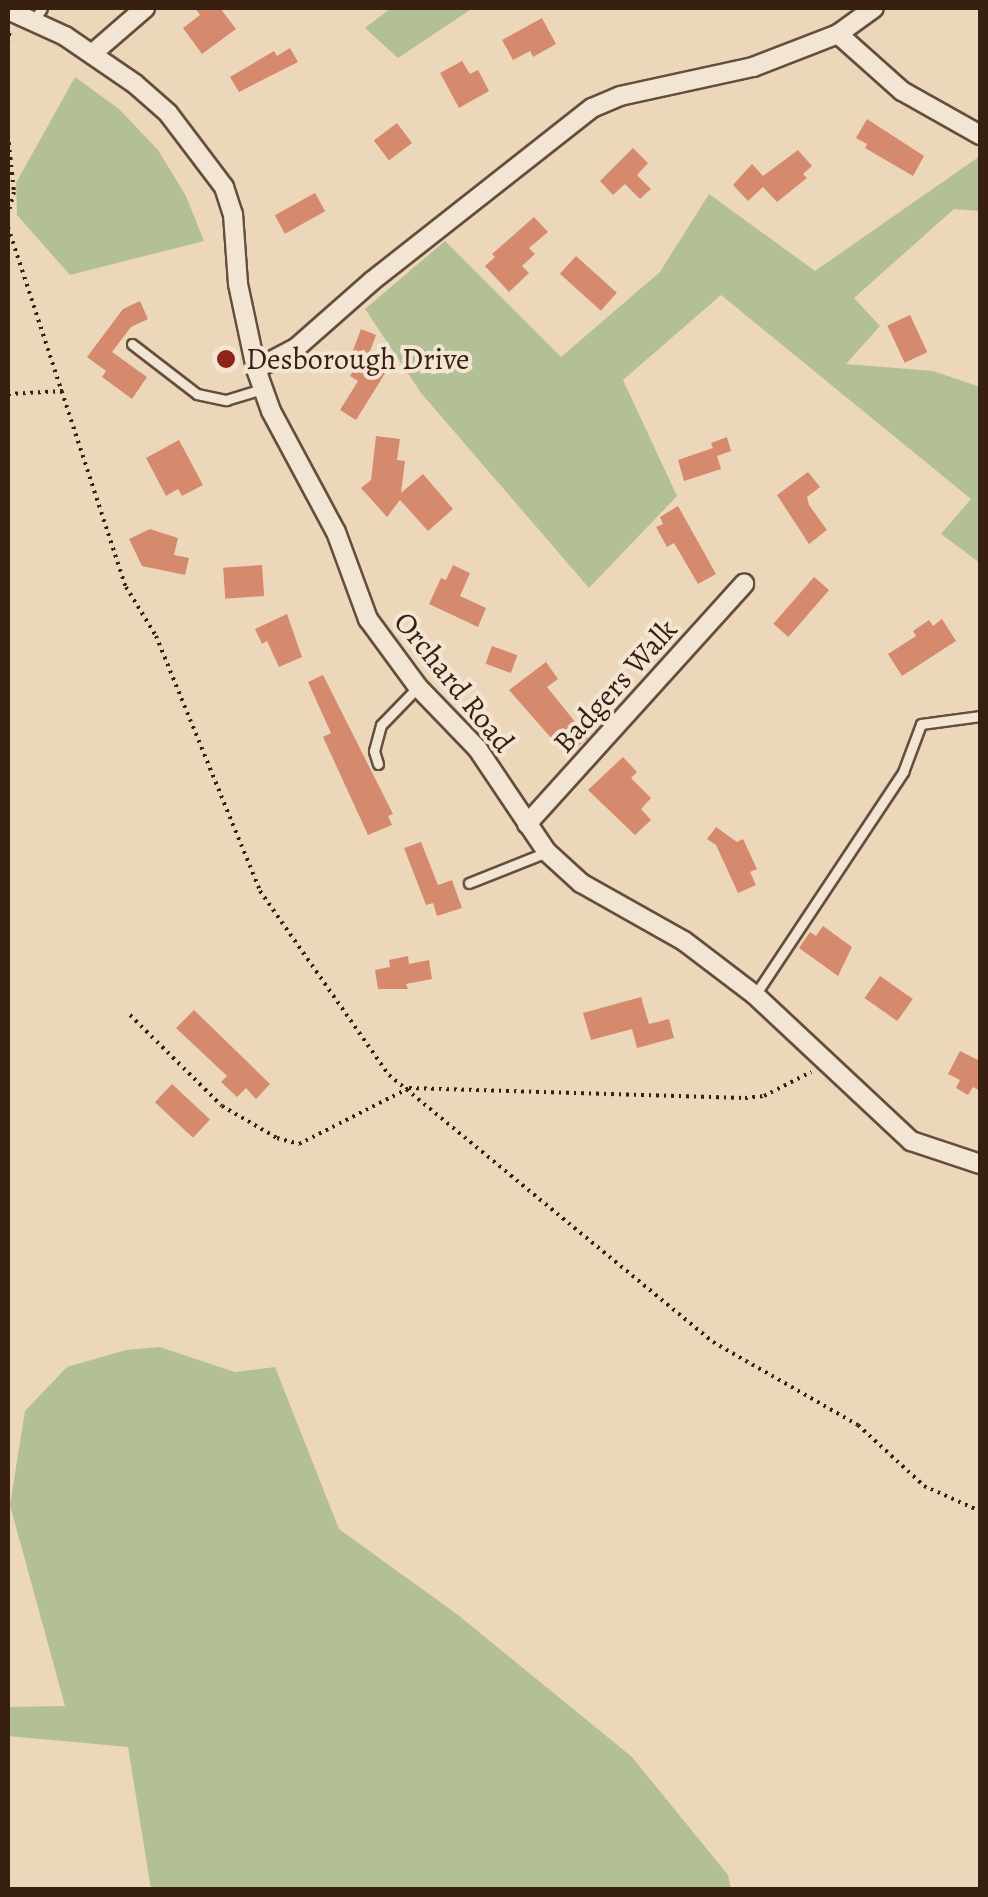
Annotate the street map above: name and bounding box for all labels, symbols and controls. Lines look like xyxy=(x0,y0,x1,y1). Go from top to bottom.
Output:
place label: Desborough Drive xyxy=(246,341,469,377)
marker: Desborough Drive xyxy=(215,348,237,370)
street label: Orchard Road xyxy=(386,604,522,760)
street label: Badgers Walk xyxy=(546,612,684,760)

